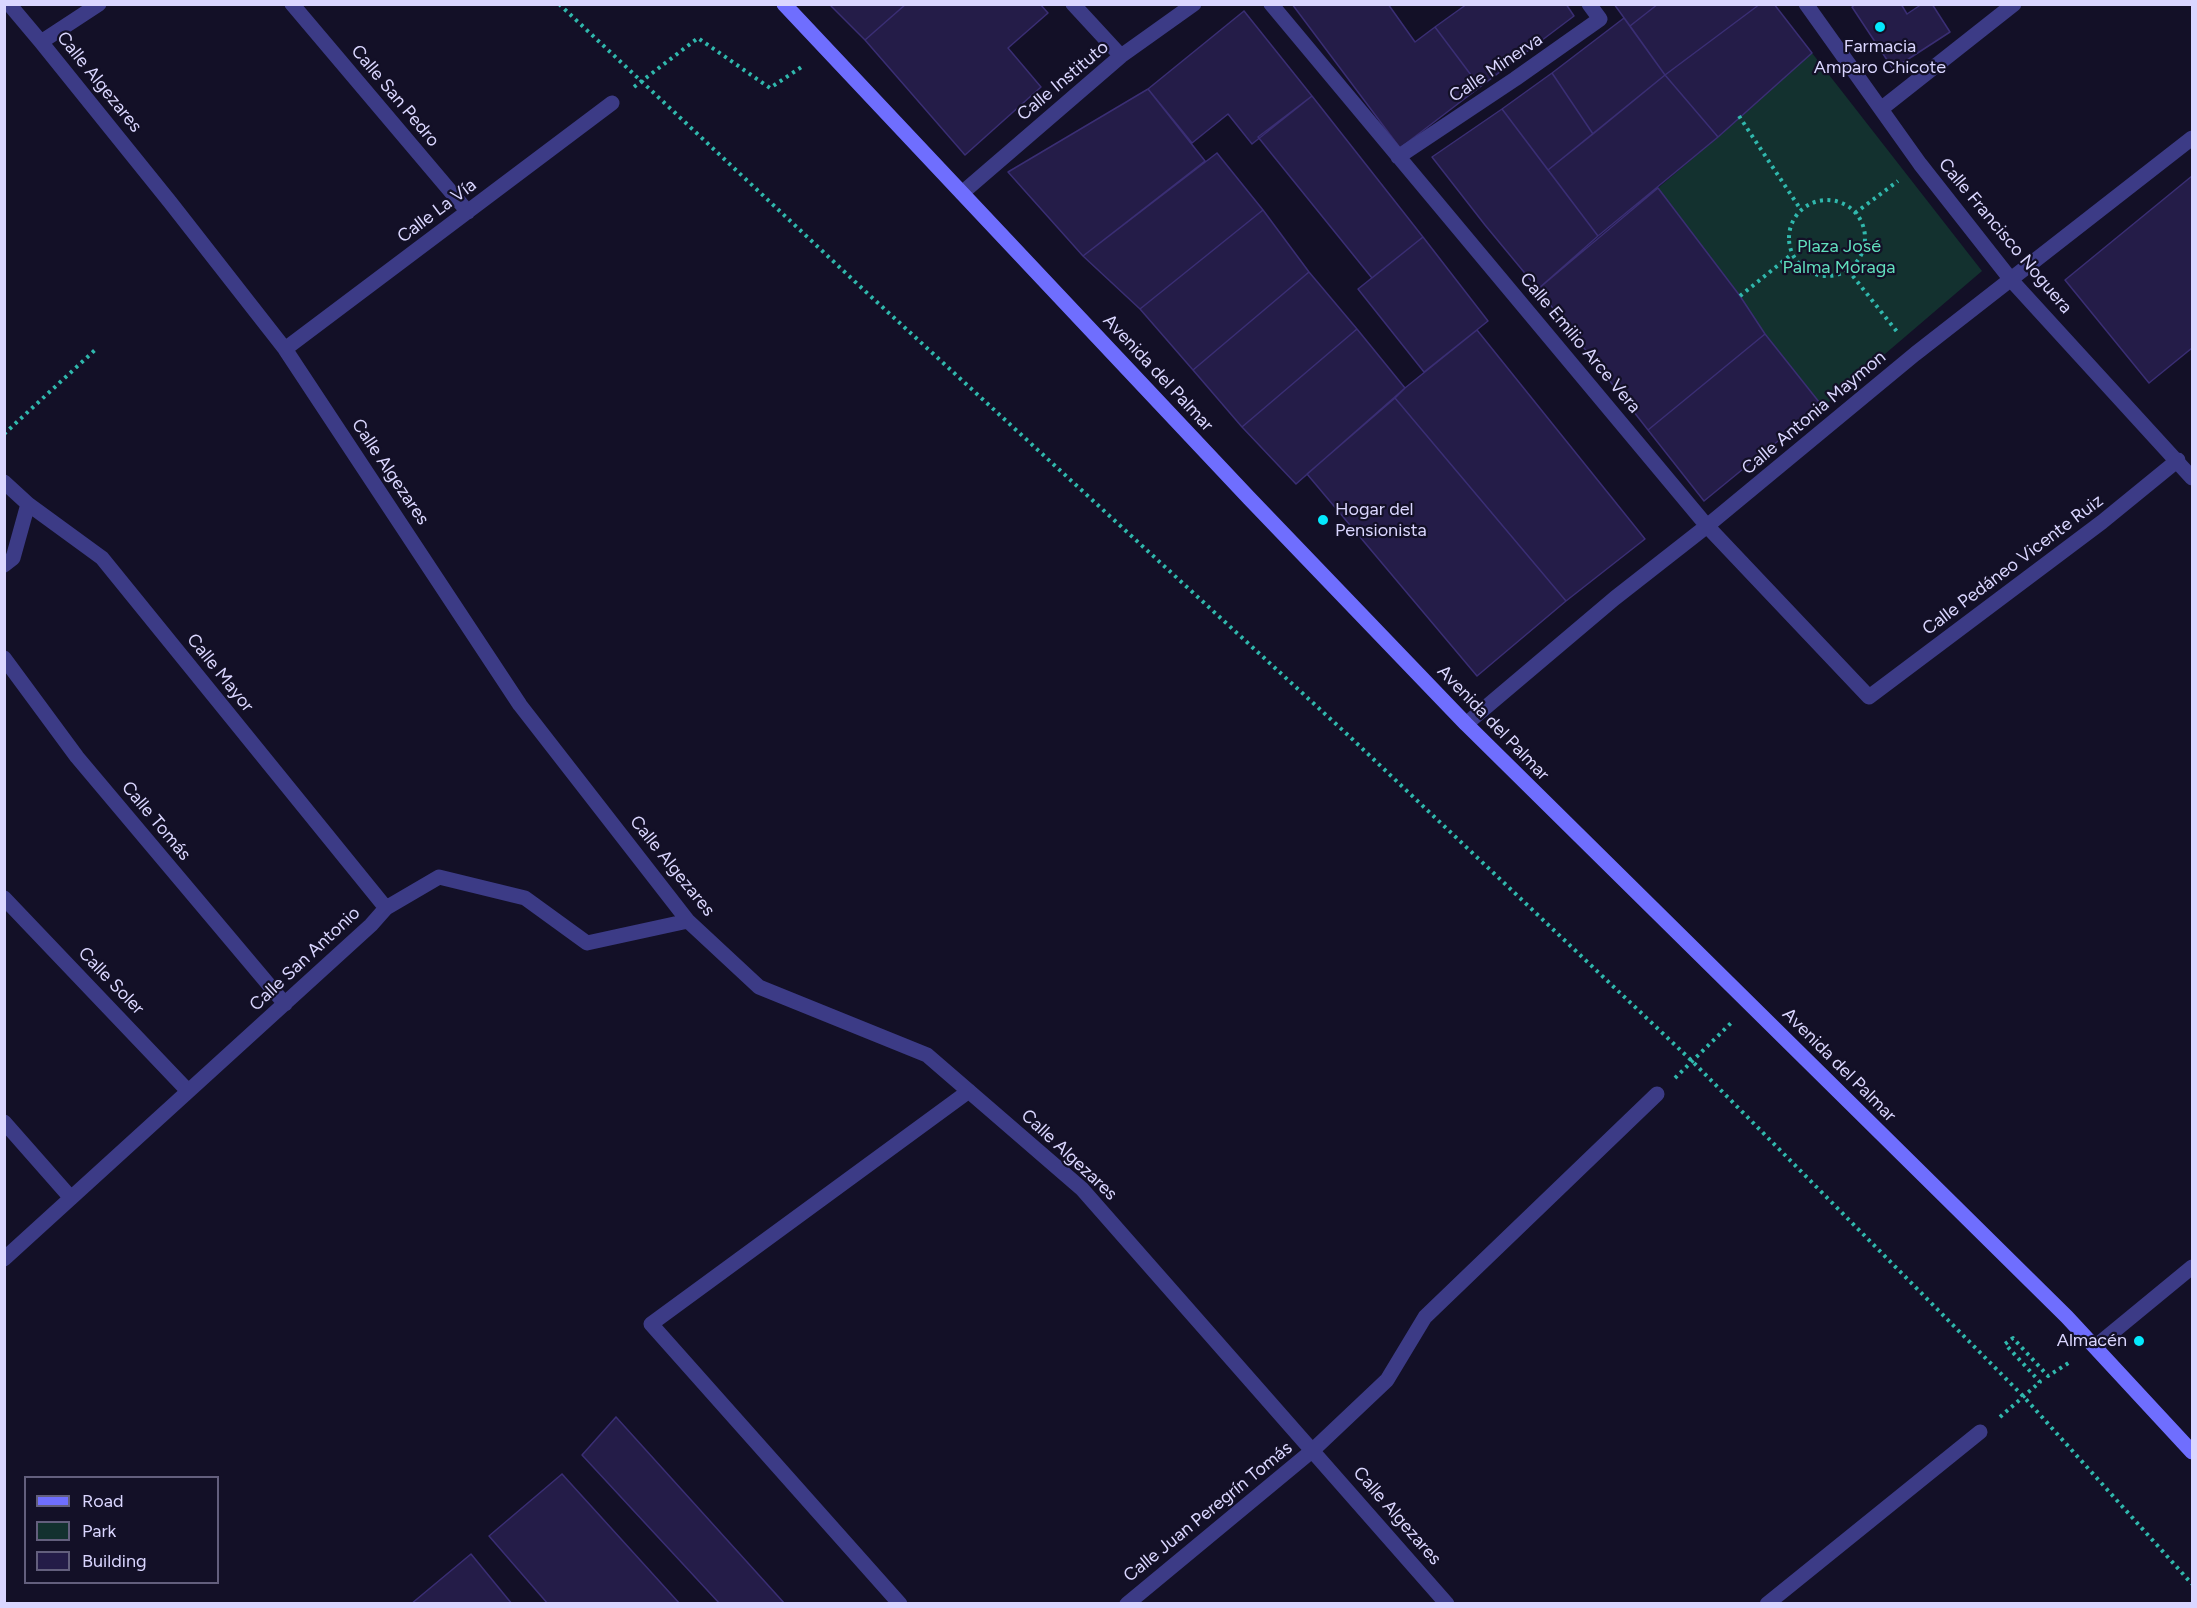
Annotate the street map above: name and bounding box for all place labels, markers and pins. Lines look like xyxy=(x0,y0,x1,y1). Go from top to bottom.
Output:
marker: Farmacia Amparo Chicote xyxy=(1873,20,1887,34)
place label: Farmacia Amparo Chicote xyxy=(1814,36,1946,78)
place label: Hogar del Pensionista xyxy=(1335,499,1427,542)
marker: Hogar del Pensionista xyxy=(1316,513,1330,527)
place label: Almacén xyxy=(2057,1330,2127,1352)
marker: Almacén xyxy=(2132,1334,2146,1348)

